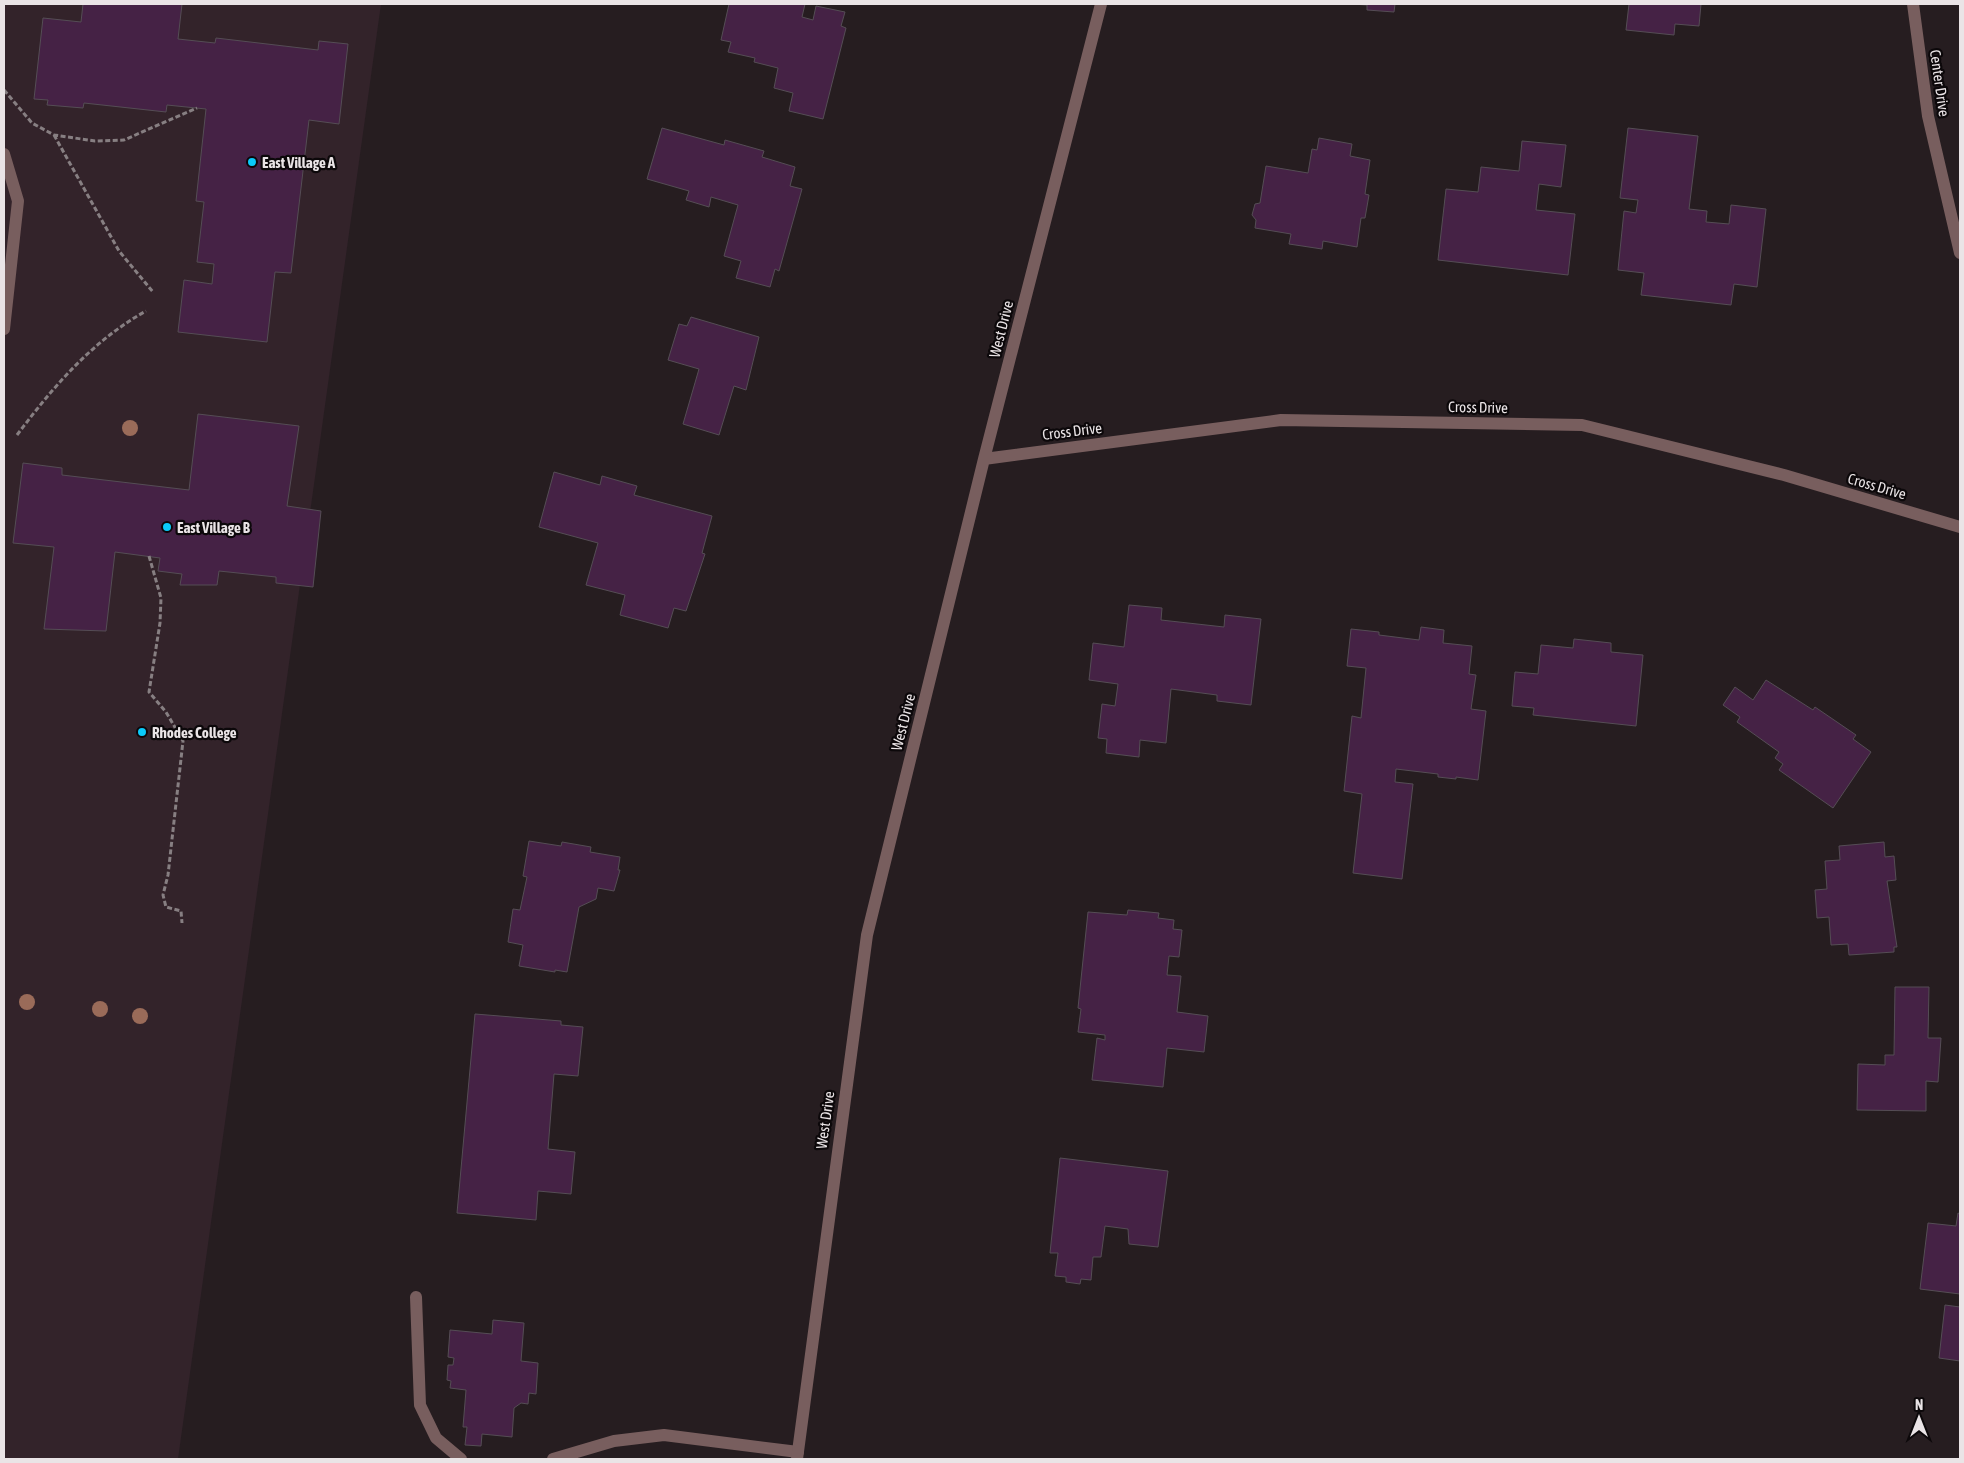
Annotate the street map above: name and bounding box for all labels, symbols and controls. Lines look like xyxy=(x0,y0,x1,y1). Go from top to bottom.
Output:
street label: Center Drive xyxy=(1927,48,1953,118)
place label: East Village A xyxy=(262,154,336,171)
marker: East Village A xyxy=(246,156,258,168)
street label: West Drive xyxy=(986,299,1016,359)
street label: Cross Drive xyxy=(1448,398,1508,416)
street label: Cross Drive xyxy=(1041,419,1103,443)
street label: Cross Drive xyxy=(1846,470,1908,502)
place label: East Village B xyxy=(177,519,251,536)
marker: East Village B xyxy=(161,521,173,533)
street label: West Drive xyxy=(888,692,918,752)
place label: Rhodes College xyxy=(152,724,237,741)
marker: Rhodes College xyxy=(136,726,148,738)
street label: West Drive xyxy=(813,1090,837,1150)
north arrow xyxy=(1894,1393,1944,1443)
text: N xyxy=(1915,1397,1923,1413)

